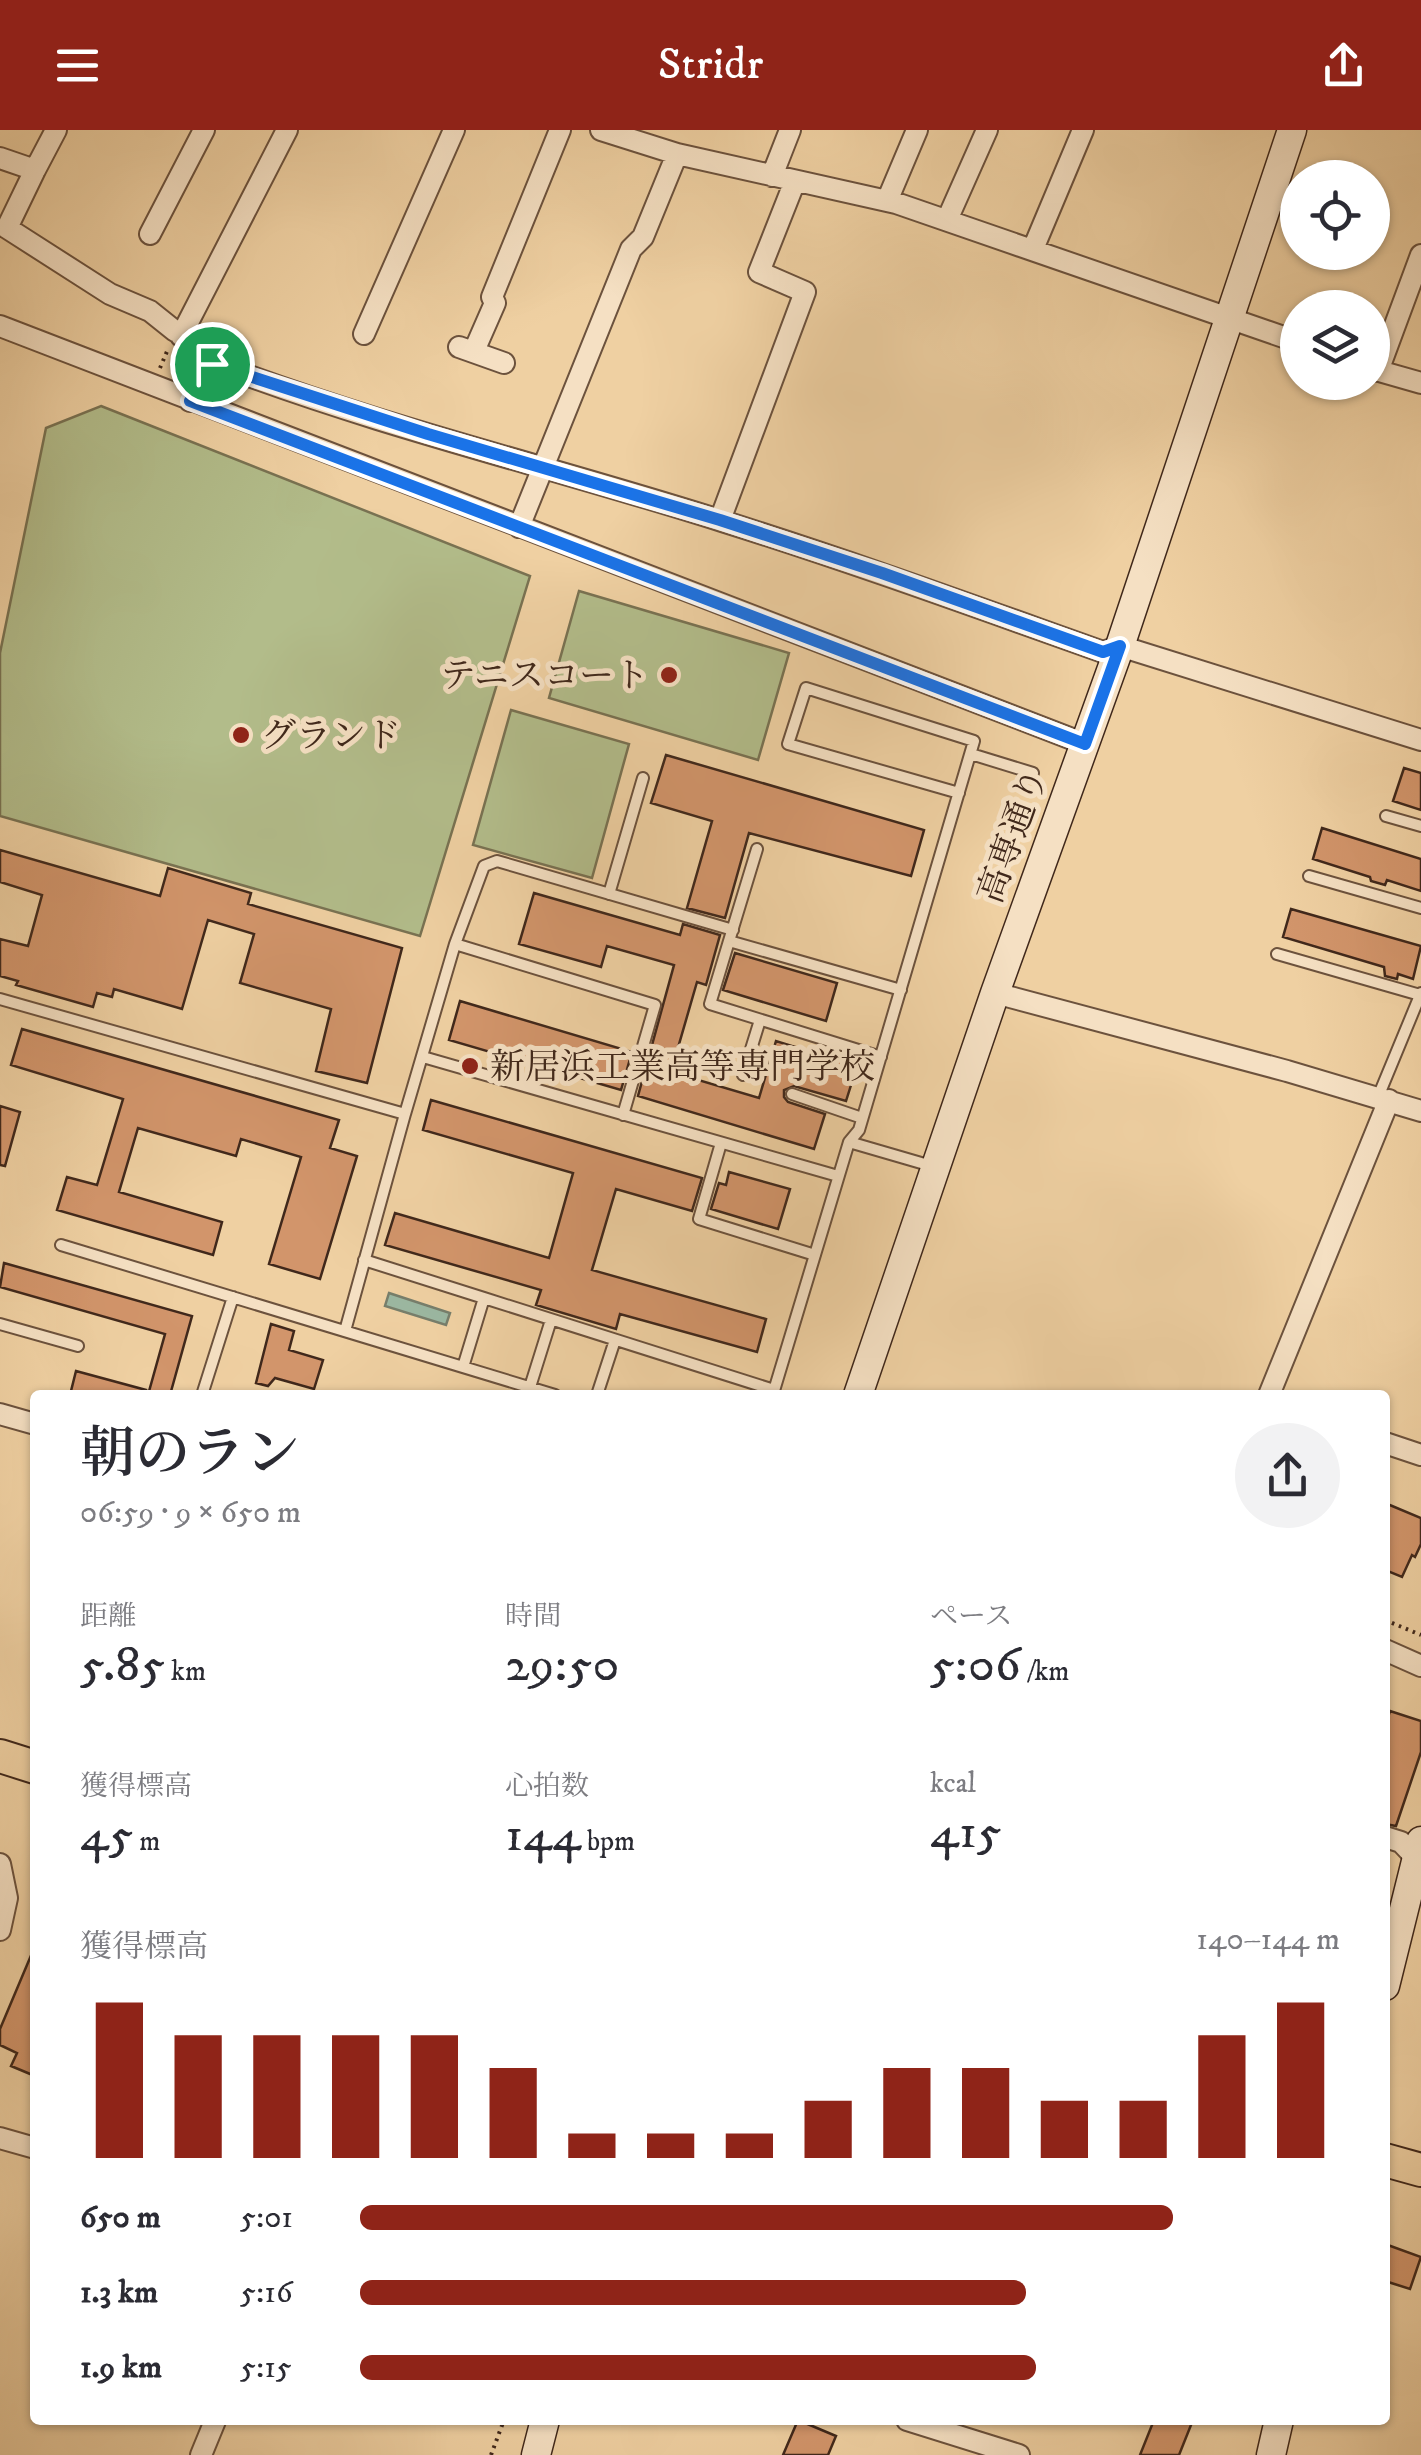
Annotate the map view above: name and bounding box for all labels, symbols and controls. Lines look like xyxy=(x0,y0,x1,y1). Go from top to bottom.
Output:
text: Stridr xyxy=(658,37,763,93)
icon: menu xyxy=(50,38,105,93)
icon: share xyxy=(1316,38,1371,93)
map controls xyxy=(1280,160,1390,400)
button: locate xyxy=(1280,160,1390,270)
button: layers xyxy=(1280,290,1390,400)
pin xyxy=(170,322,255,407)
icon: arrive xyxy=(185,337,240,392)
place label: テニスコート xyxy=(440,655,649,699)
marker: テニスコート xyxy=(658,664,680,686)
place label: グランド xyxy=(261,715,401,759)
marker: グランド xyxy=(230,724,252,746)
street label: 高専通り xyxy=(969,762,1058,909)
place label: 新居浜工業高等専門学校 xyxy=(490,1046,875,1090)
marker: 新居浜工業高等専門学校 xyxy=(459,1055,481,1077)
text: 朝のラン xyxy=(80,1421,300,1490)
button: share xyxy=(1235,1423,1340,1528)
text: 06:59 · 9 × 650 m xyxy=(80,1493,301,1533)
text: 距離 xyxy=(80,1599,136,1634)
text: 時間 xyxy=(505,1599,561,1634)
text: ペース xyxy=(930,1599,1013,1634)
text: 5.85 xyxy=(80,1634,165,1697)
text: 29:50 xyxy=(505,1634,619,1697)
text: 5:06 xyxy=(930,1634,1021,1697)
text: km xyxy=(165,1654,206,1689)
text: /km xyxy=(1021,1654,1069,1689)
text: kcal xyxy=(930,1766,976,1801)
text: 獲得標高 xyxy=(80,1769,192,1804)
text: 心拍数 xyxy=(505,1769,589,1804)
text: 415 xyxy=(930,1801,1002,1864)
text: 45 xyxy=(80,1804,133,1867)
text: 144 xyxy=(505,1804,581,1867)
text: m xyxy=(133,1824,160,1859)
text: bpm xyxy=(581,1824,635,1859)
text: 140–144 m xyxy=(1196,1920,1340,1960)
text: 獲得標高 xyxy=(80,1928,208,1968)
text: 650 m xyxy=(80,2198,161,2238)
text: 5:01 xyxy=(240,2198,293,2238)
text: 1.3 km xyxy=(80,2273,158,2313)
text: 5:16 xyxy=(240,2273,293,2313)
text: 1.9 km xyxy=(80,2348,162,2388)
text: 5:15 xyxy=(240,2348,292,2388)

